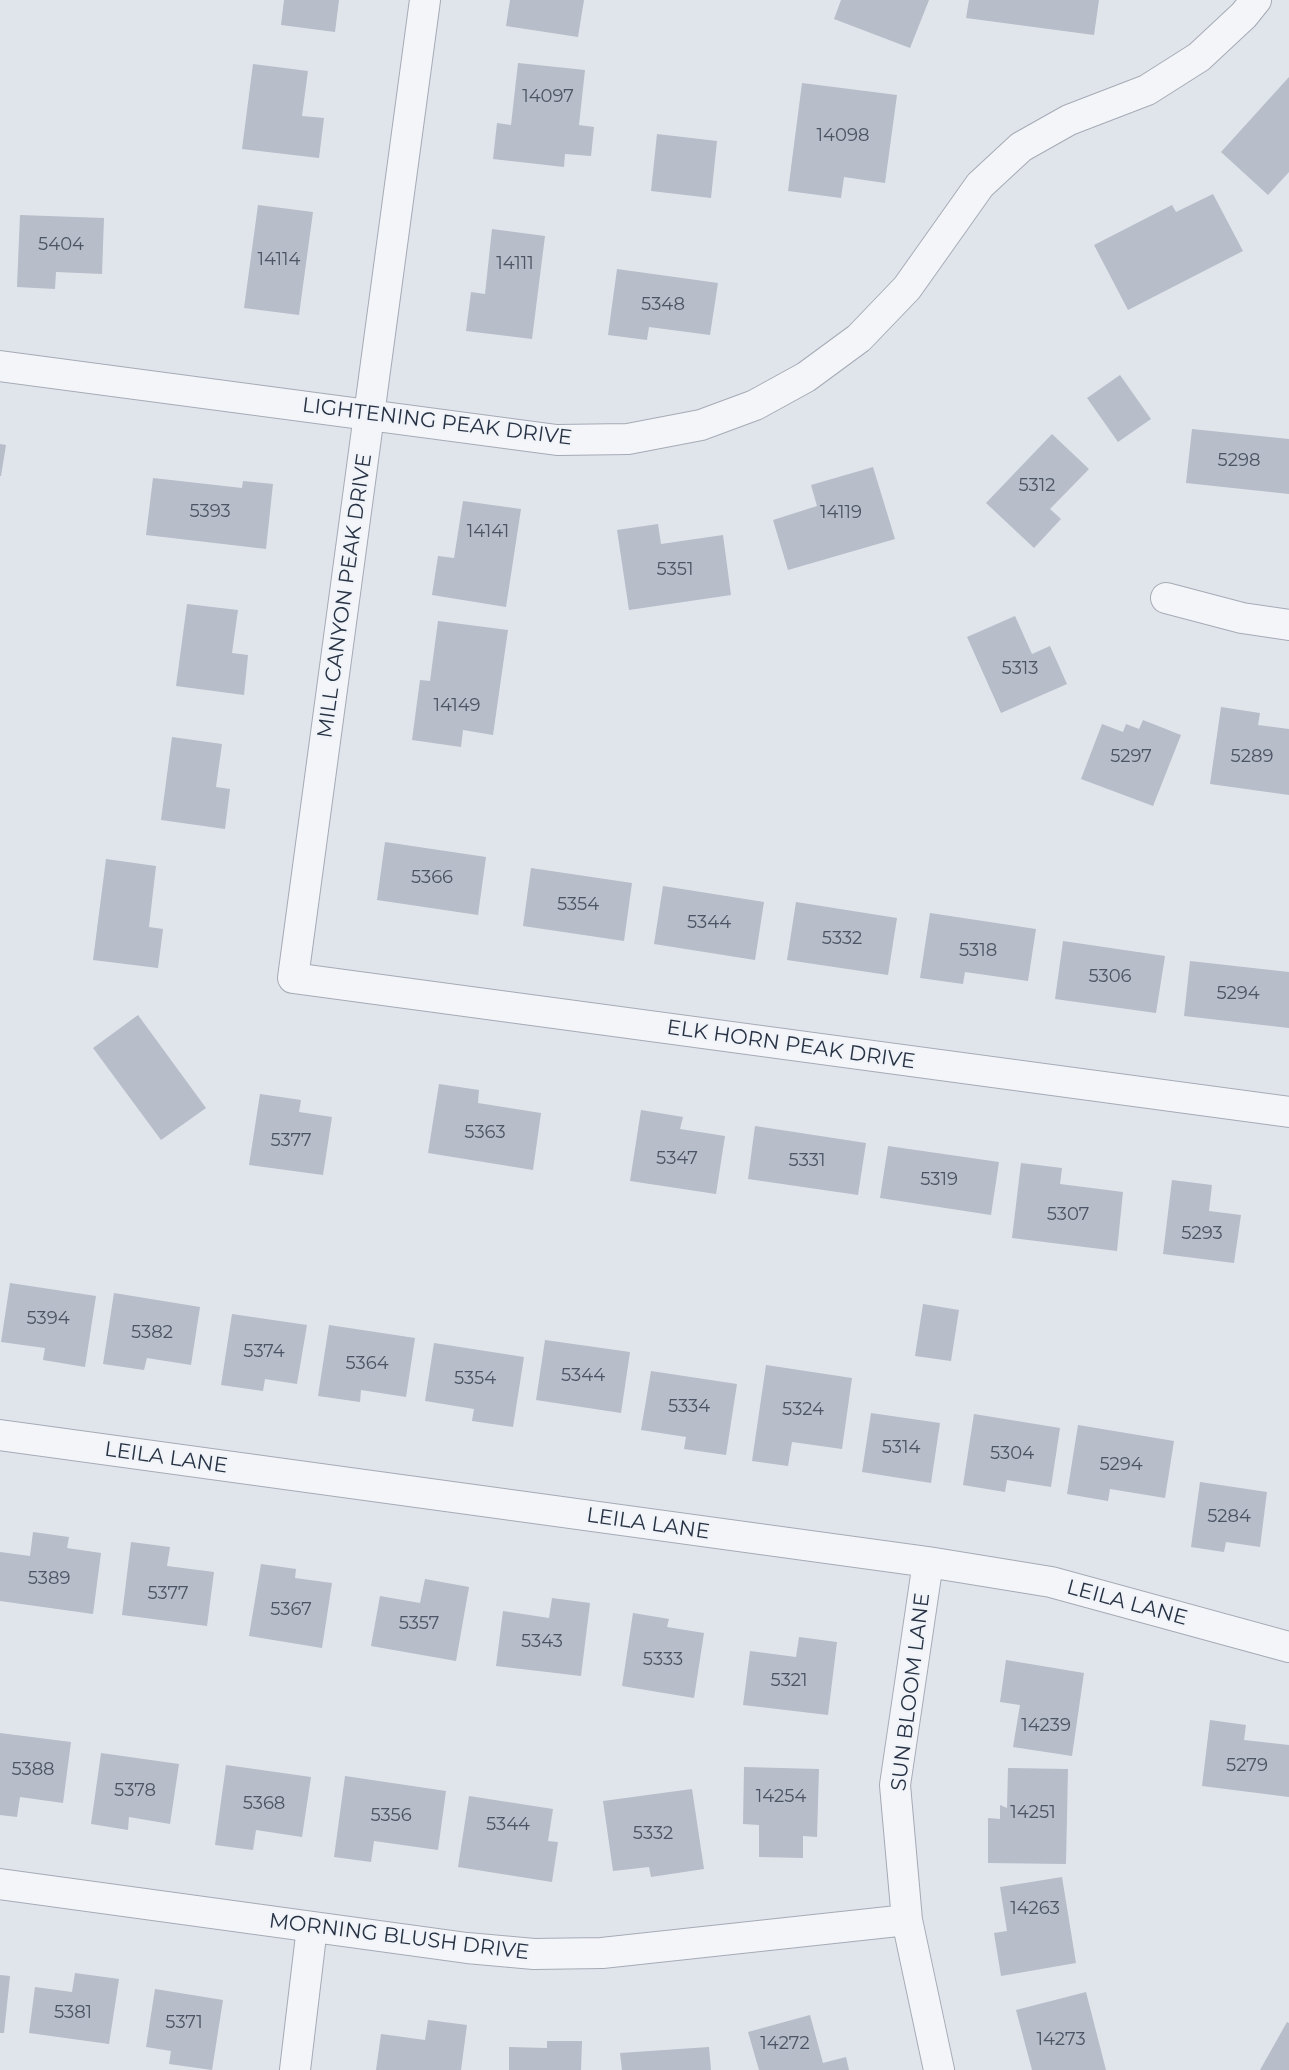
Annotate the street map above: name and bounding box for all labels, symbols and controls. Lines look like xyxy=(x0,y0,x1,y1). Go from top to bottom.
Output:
house number: 14097 xyxy=(522,86,574,108)
house number: 14098 xyxy=(817,125,869,147)
house number: 5404 xyxy=(38,234,84,256)
house number: 14114 xyxy=(258,249,300,271)
house number: 14111 xyxy=(496,253,534,275)
house number: 5348 xyxy=(641,294,685,316)
street label: LIGHTENING PEAK DRIVE xyxy=(301,393,573,451)
house number: 5298 xyxy=(1218,450,1260,472)
street label: MILL CANYON PEAK DRIVE xyxy=(313,452,377,740)
house number: 5312 xyxy=(1019,475,1055,497)
house number: 5393 xyxy=(189,501,231,523)
house number: 14119 xyxy=(820,502,862,524)
house number: 14141 xyxy=(467,521,509,543)
house number: 5351 xyxy=(657,559,693,581)
house number: 5313 xyxy=(1002,658,1038,680)
house number: 14149 xyxy=(433,695,481,717)
house number: 5297 xyxy=(1110,746,1152,768)
house number: 5289 xyxy=(1231,746,1273,768)
house number: 5366 xyxy=(411,867,453,889)
house number: 5354 xyxy=(557,894,599,916)
house number: 5344 xyxy=(687,912,731,934)
house number: 5332 xyxy=(822,928,862,950)
house number: 5318 xyxy=(959,940,997,962)
house number: 5306 xyxy=(1088,966,1132,988)
house number: 5294 xyxy=(1216,983,1260,1005)
street label: ELK HORN PEAK DRIVE xyxy=(665,1015,917,1075)
house number: 5363 xyxy=(464,1122,506,1144)
house number: 5377 xyxy=(270,1130,312,1152)
house number: 5347 xyxy=(656,1148,698,1170)
house number: 5331 xyxy=(789,1150,825,1172)
house number: 5319 xyxy=(920,1169,958,1191)
house number: 5307 xyxy=(1047,1204,1089,1226)
house number: 5293 xyxy=(1181,1223,1223,1245)
house number: 5394 xyxy=(26,1308,70,1330)
house number: 5382 xyxy=(131,1322,173,1344)
house number: 5374 xyxy=(243,1341,285,1363)
house number: 5364 xyxy=(345,1353,389,1375)
house number: 5344 xyxy=(561,1365,605,1387)
house number: 5354 xyxy=(454,1368,496,1390)
house number: 5334 xyxy=(668,1396,710,1418)
house number: 5324 xyxy=(782,1399,824,1421)
street label: LEILA LANE xyxy=(103,1437,229,1479)
house number: 5314 xyxy=(882,1437,920,1459)
house number: 5304 xyxy=(990,1443,1034,1465)
house number: 5294 xyxy=(1099,1454,1143,1476)
street label: LEILA LANE xyxy=(585,1503,711,1545)
house number: 5284 xyxy=(1207,1506,1251,1528)
house number: 5389 xyxy=(28,1568,70,1590)
street label: LEILA LANE xyxy=(1064,1575,1190,1631)
house number: 5377 xyxy=(147,1583,189,1605)
street label: SUN BLOOM LANE xyxy=(886,1592,936,1792)
house number: 5367 xyxy=(270,1599,312,1621)
house number: 5357 xyxy=(399,1613,439,1635)
house number: 5343 xyxy=(521,1631,563,1653)
house number: 5333 xyxy=(643,1649,683,1671)
house number: 5321 xyxy=(771,1670,807,1692)
house number: 14239 xyxy=(1021,1715,1071,1737)
house number: 5279 xyxy=(1226,1755,1268,1777)
house number: 5388 xyxy=(11,1759,55,1781)
house number: 5378 xyxy=(114,1780,156,1802)
house number: 14254 xyxy=(756,1786,806,1808)
house number: 5368 xyxy=(243,1793,285,1815)
house number: 14251 xyxy=(1010,1802,1056,1824)
house number: 5356 xyxy=(370,1805,412,1827)
house number: 5344 xyxy=(486,1814,530,1836)
house number: 5332 xyxy=(633,1823,673,1845)
house number: 14263 xyxy=(1010,1898,1060,1920)
street label: MORNING BLUSH DRIVE xyxy=(267,1909,531,1965)
house number: 5381 xyxy=(54,2002,92,2024)
house number: 5371 xyxy=(165,2012,203,2034)
house number: 14273 xyxy=(1036,2029,1086,2051)
house number: 14272 xyxy=(760,2033,810,2055)

